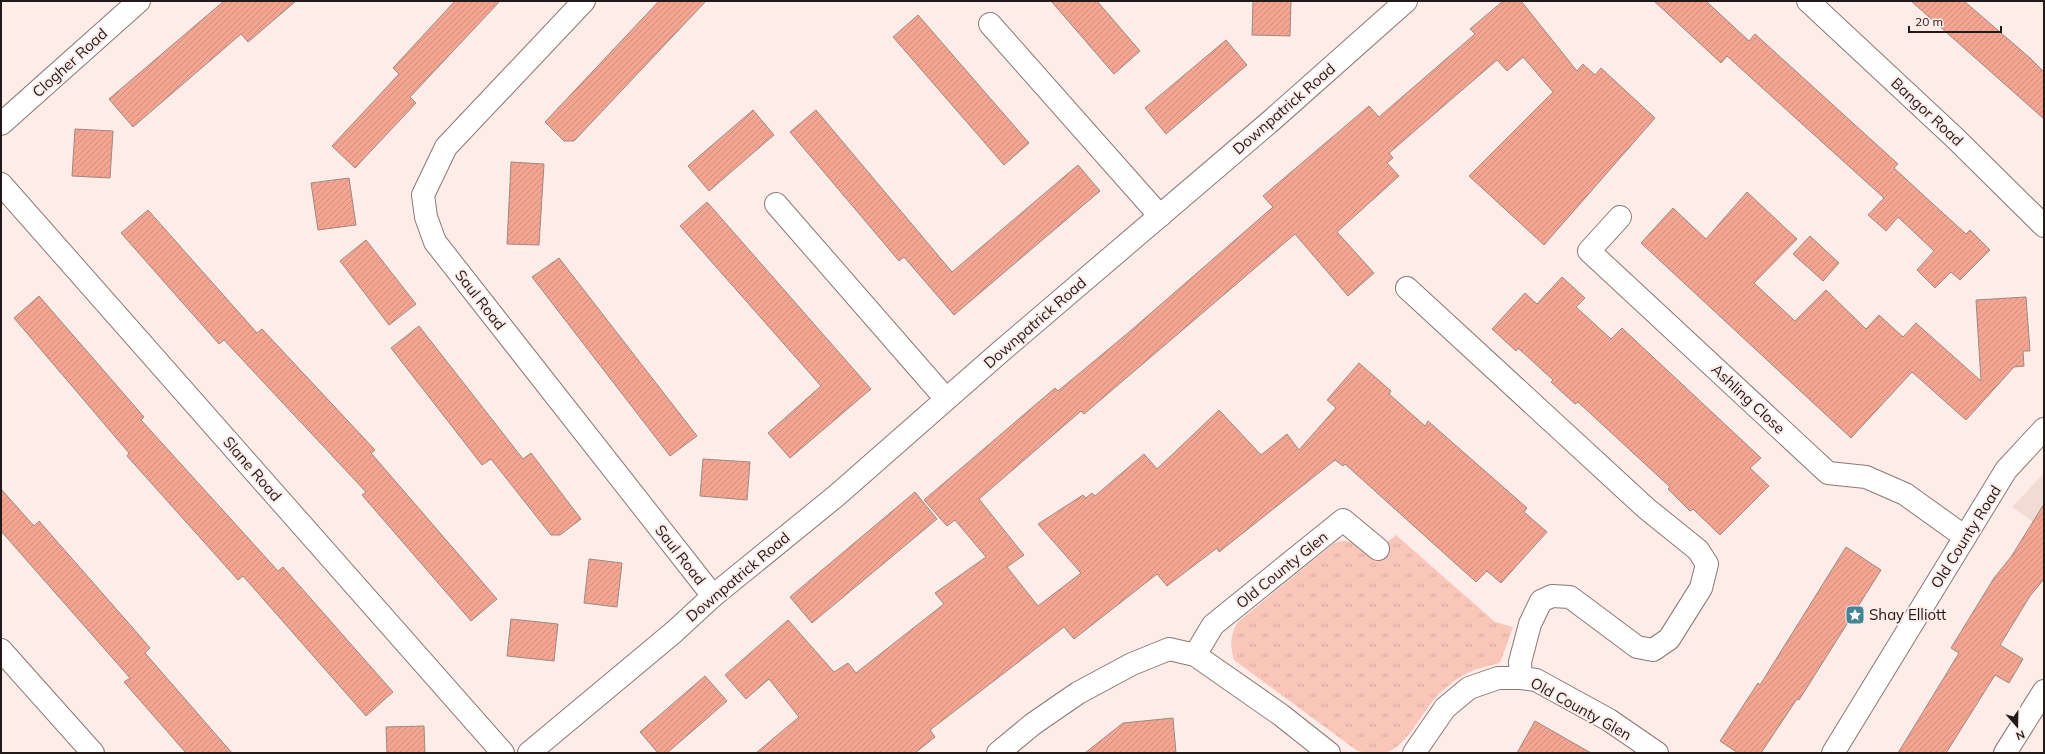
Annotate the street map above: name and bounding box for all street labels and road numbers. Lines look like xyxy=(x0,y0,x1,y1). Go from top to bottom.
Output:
street label: Clogher Road xyxy=(28,24,111,101)
street label: Downpatrick Road xyxy=(1229,59,1339,158)
street label: Bangor Road xyxy=(1887,73,1967,150)
street label: Saul Road xyxy=(451,266,510,334)
street label: Downpatrick Road xyxy=(980,273,1090,372)
street label: Ashling Close xyxy=(1707,360,1789,438)
street label: Slane Road xyxy=(219,432,286,505)
street label: Old County Road xyxy=(1926,482,2005,592)
street label: Saul Road xyxy=(651,521,710,589)
street label: Old County Glen xyxy=(1232,527,1331,612)
street label: Downpatrick Road xyxy=(682,528,793,626)
street label: Old County Glen xyxy=(1527,673,1635,744)

